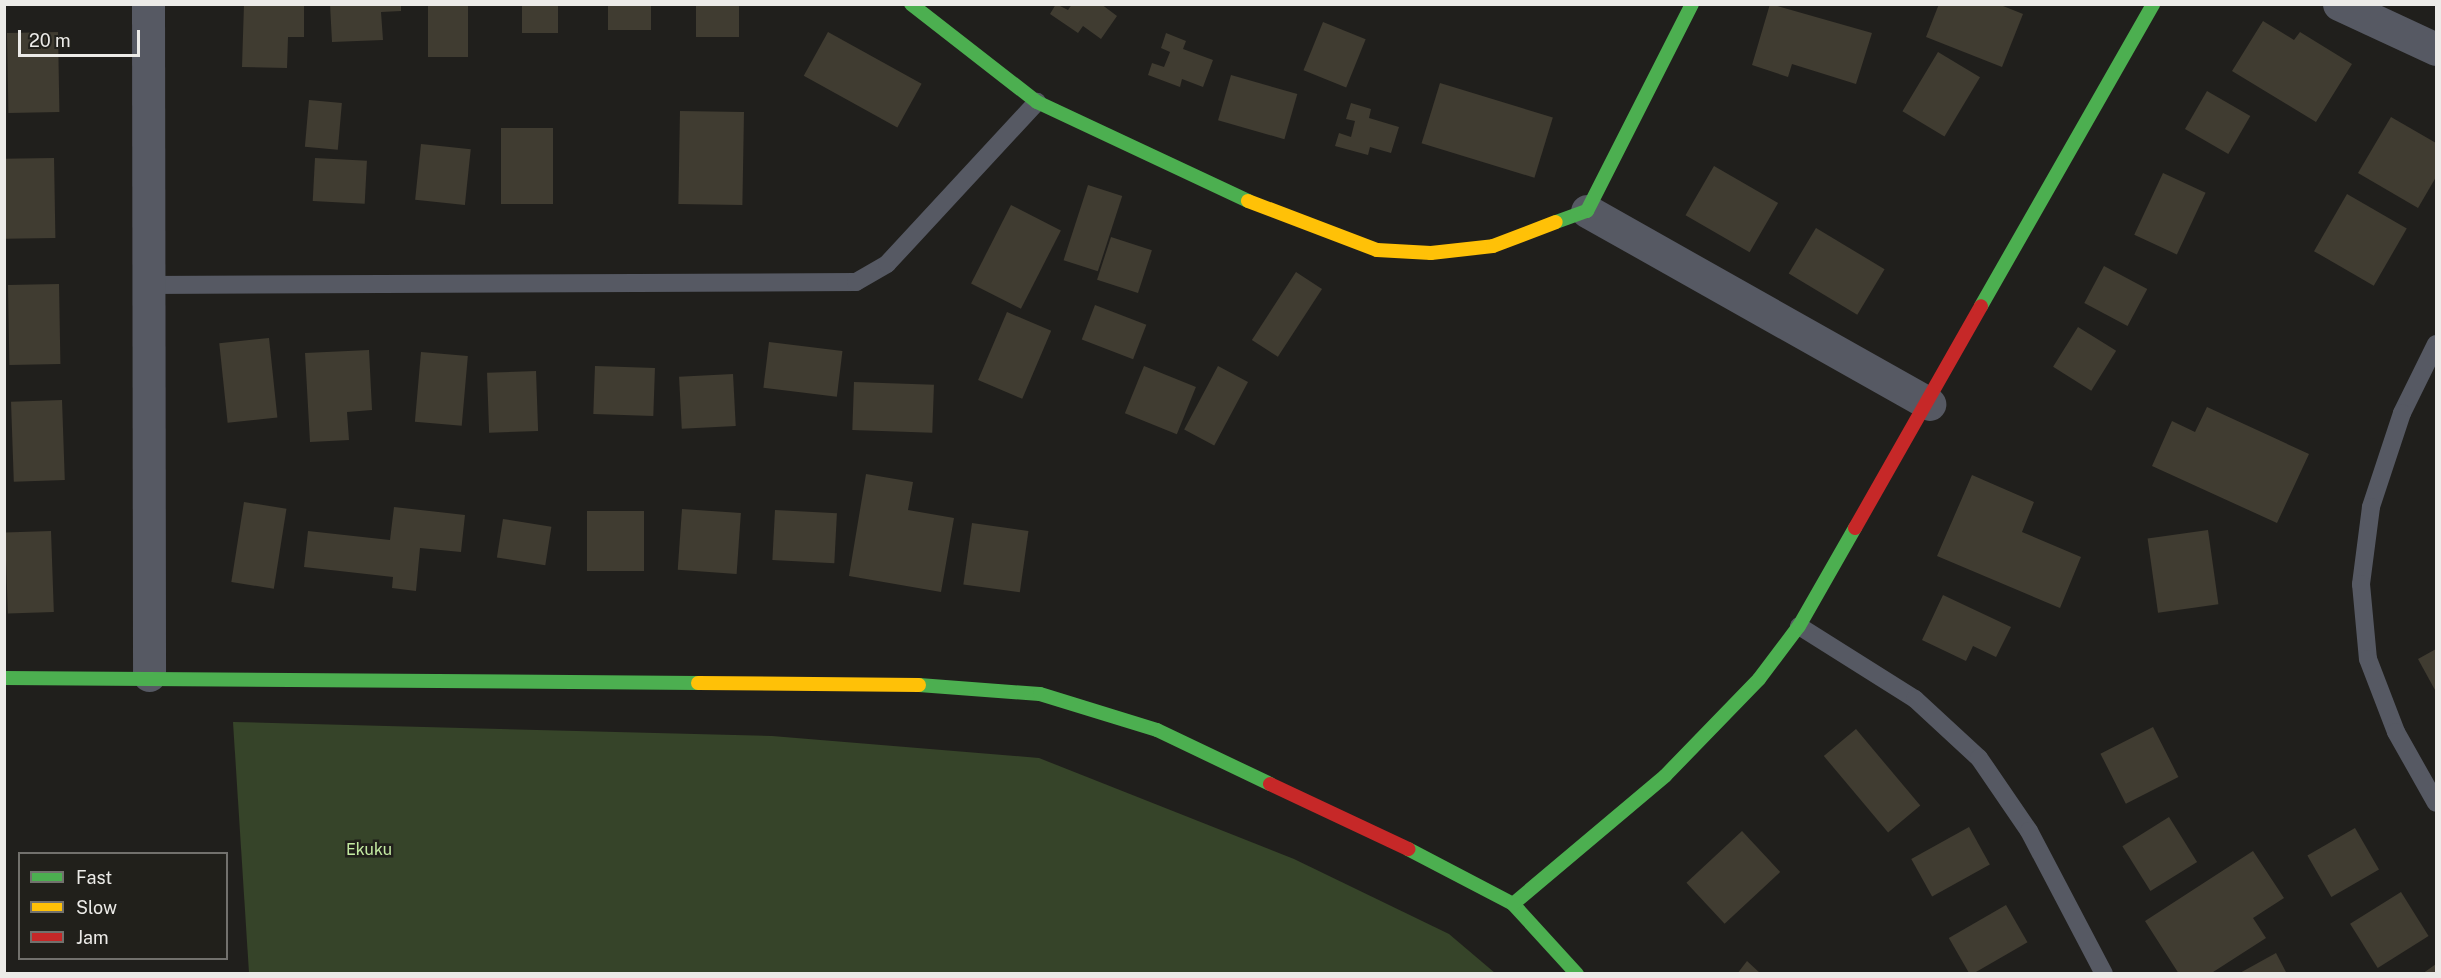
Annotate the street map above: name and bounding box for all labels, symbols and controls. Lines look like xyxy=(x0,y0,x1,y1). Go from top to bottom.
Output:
scale bar xyxy=(21,18,142,56)
text: 20 m xyxy=(29,30,71,51)
park label: Ekuku xyxy=(346,840,392,860)
legend xyxy=(18,852,228,960)
text: Fast xyxy=(76,867,112,888)
text: Slow xyxy=(76,897,117,918)
text: Jam xyxy=(76,927,109,948)

